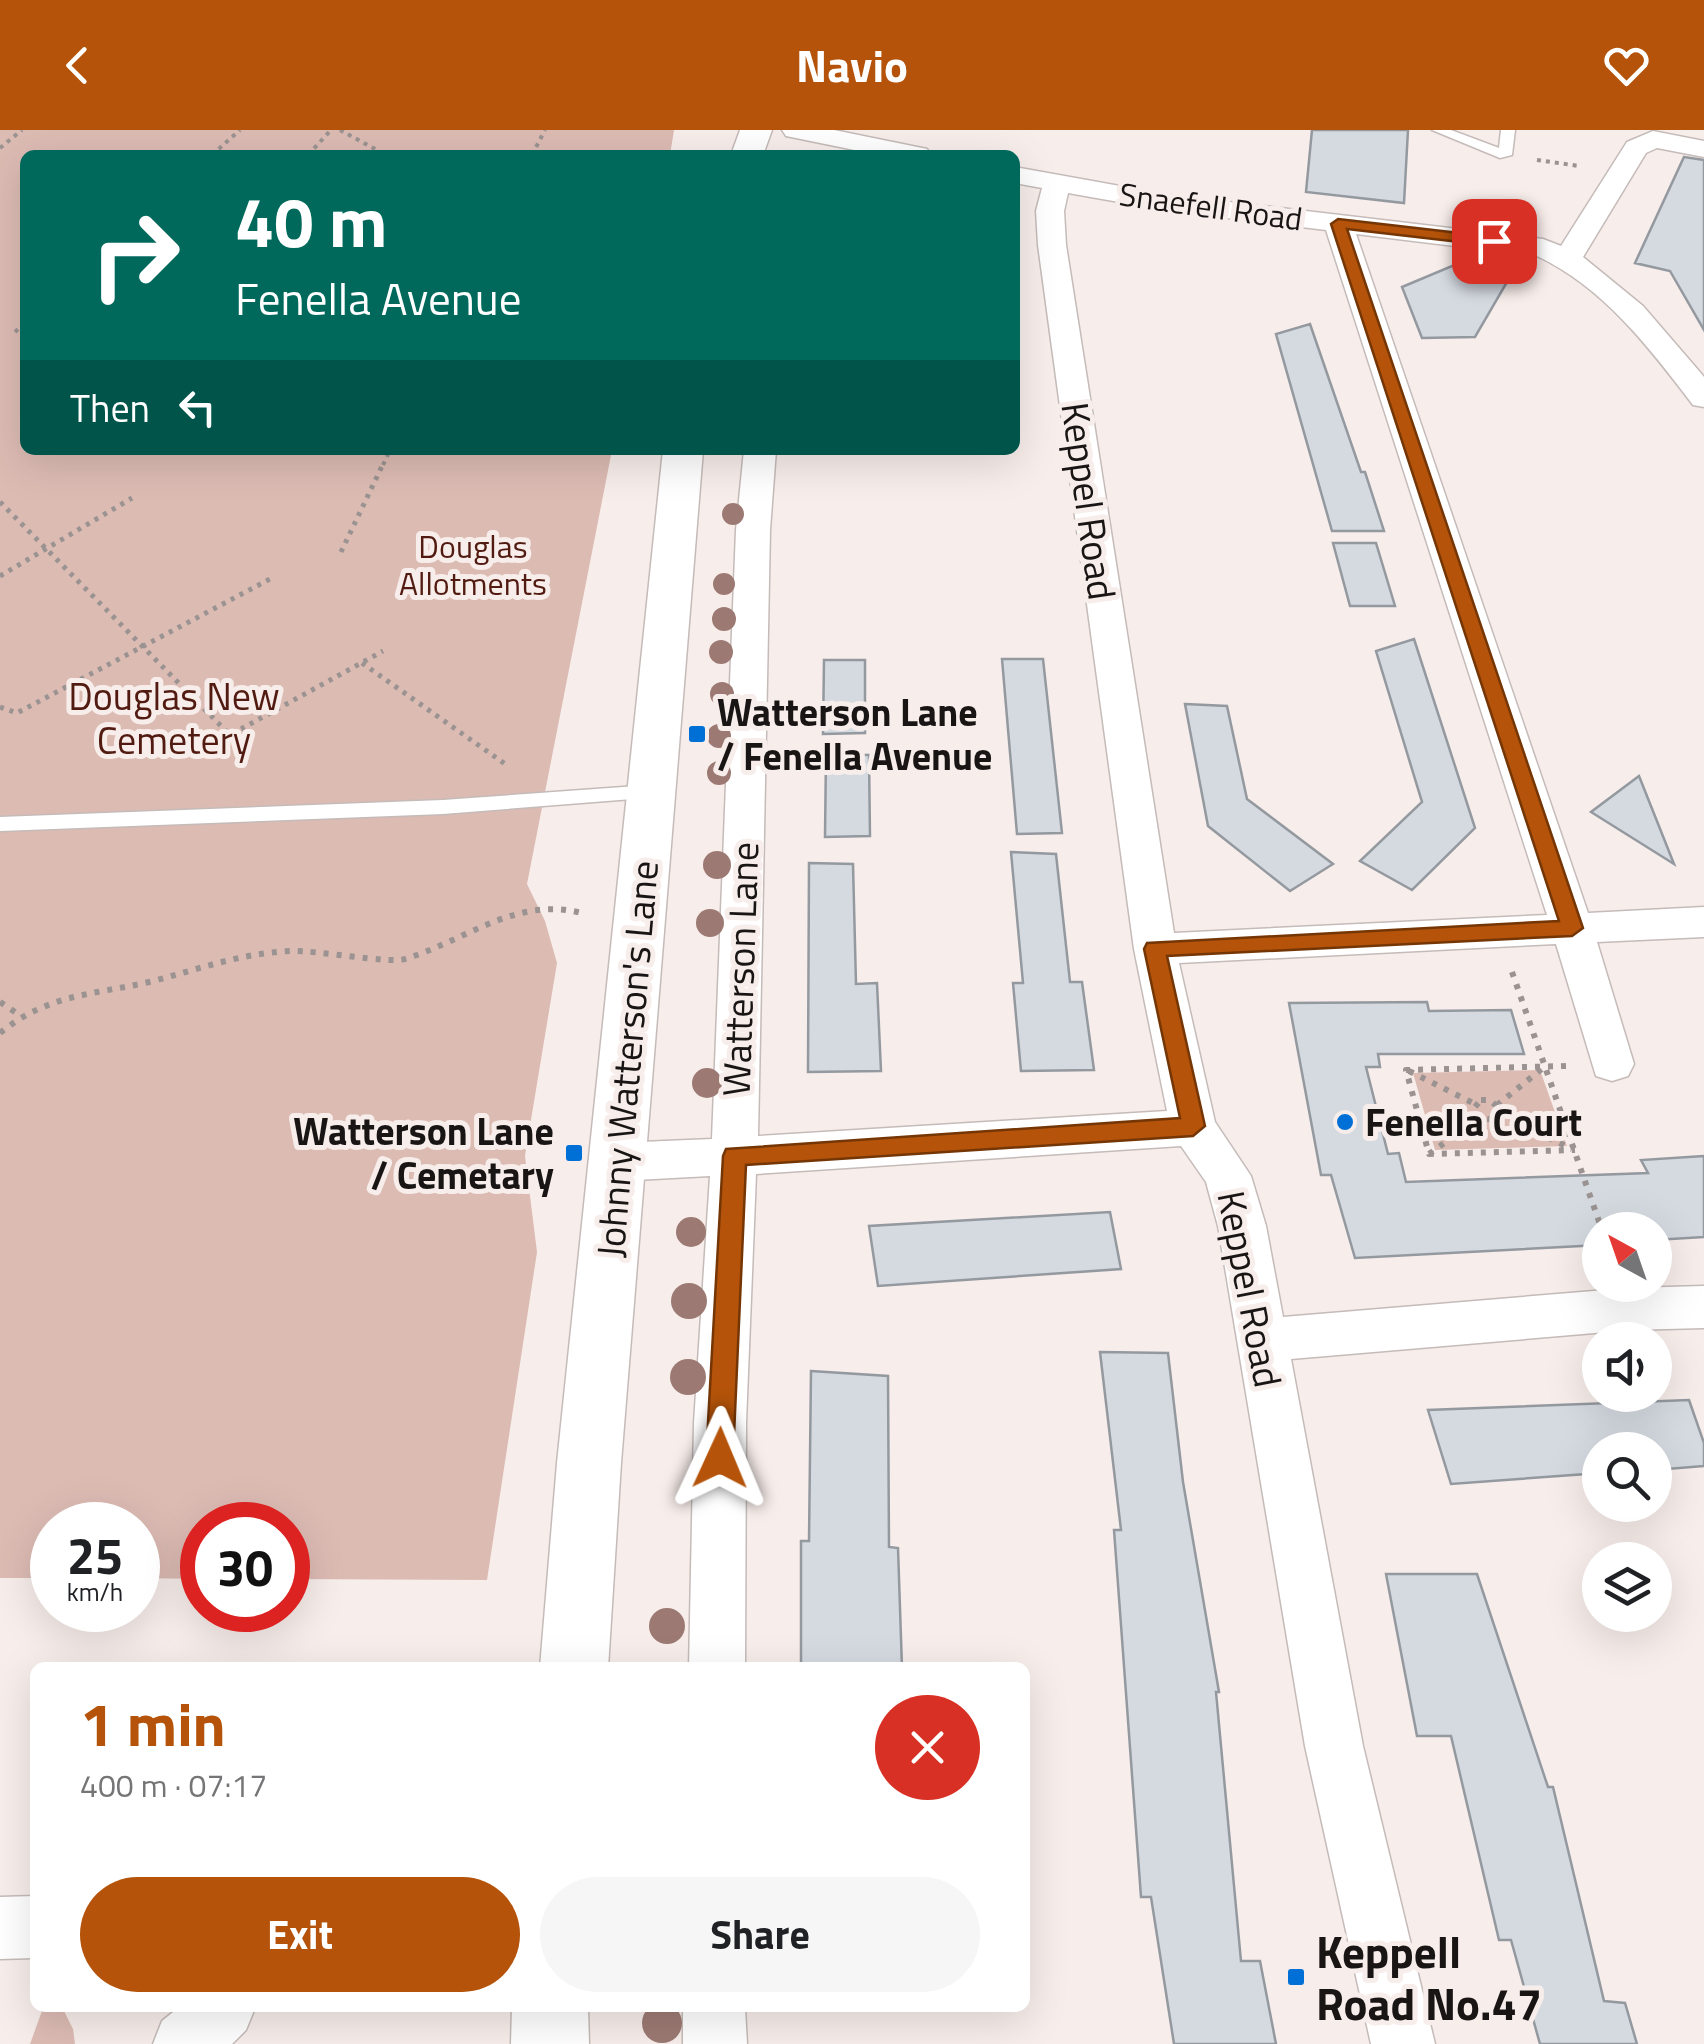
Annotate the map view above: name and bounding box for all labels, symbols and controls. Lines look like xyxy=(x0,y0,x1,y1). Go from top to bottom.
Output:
text: Navio xyxy=(796,31,908,99)
icon: back xyxy=(50,38,105,93)
icon: heart xyxy=(1599,38,1654,93)
text: 40 m xyxy=(235,168,388,274)
street label: Snaefell Road xyxy=(1116,169,1306,243)
icon: right xyxy=(70,190,200,320)
pin xyxy=(1452,199,1537,284)
icon: arrive xyxy=(1467,214,1522,269)
text: Fenella Avenue xyxy=(235,264,521,332)
text: Then xyxy=(70,379,150,437)
icon: left xyxy=(170,380,225,435)
street label: Keppel Road xyxy=(1046,398,1132,604)
park label: Douglas Allotments xyxy=(399,522,547,607)
park label: Douglas New Cemetery xyxy=(68,667,280,769)
place label: Watterson Lane / Fenella Avenue xyxy=(717,683,992,785)
marker: Watterson Lane / Fenella Avenue xyxy=(686,723,708,745)
street label: Watterson Lane xyxy=(707,841,773,1097)
street label: Johnny Watterson's Lane xyxy=(581,858,673,1260)
place label: Fenella Court xyxy=(1365,1093,1582,1151)
place label: Watterson Lane / Cemetary xyxy=(293,1102,554,1204)
marker: Fenella Court xyxy=(1334,1111,1356,1133)
marker: Watterson Lane / Cemetary xyxy=(563,1142,585,1164)
street label: Keppel Road xyxy=(1203,1186,1297,1392)
north arrow xyxy=(1582,1212,1672,1302)
map controls xyxy=(1582,1212,1672,1632)
button: sound xyxy=(1582,1322,1672,1412)
position arrow xyxy=(668,1406,772,1510)
button: search xyxy=(1582,1432,1672,1522)
speed limit sign: 30 xyxy=(180,1502,310,1632)
text: 25 xyxy=(67,1517,123,1593)
button: layers xyxy=(1582,1542,1672,1632)
text: km/h xyxy=(67,1573,123,1611)
text: 1 min xyxy=(80,1678,226,1769)
button: close xyxy=(875,1695,980,1800)
text: 400 m · 07:17 xyxy=(80,1761,267,1809)
button: Exit xyxy=(80,1877,520,1992)
button: Share xyxy=(540,1877,980,1992)
place label: Keppell Road No.47 xyxy=(1316,1917,1542,2037)
marker: Keppell Road No.47 xyxy=(1285,1966,1307,1988)

